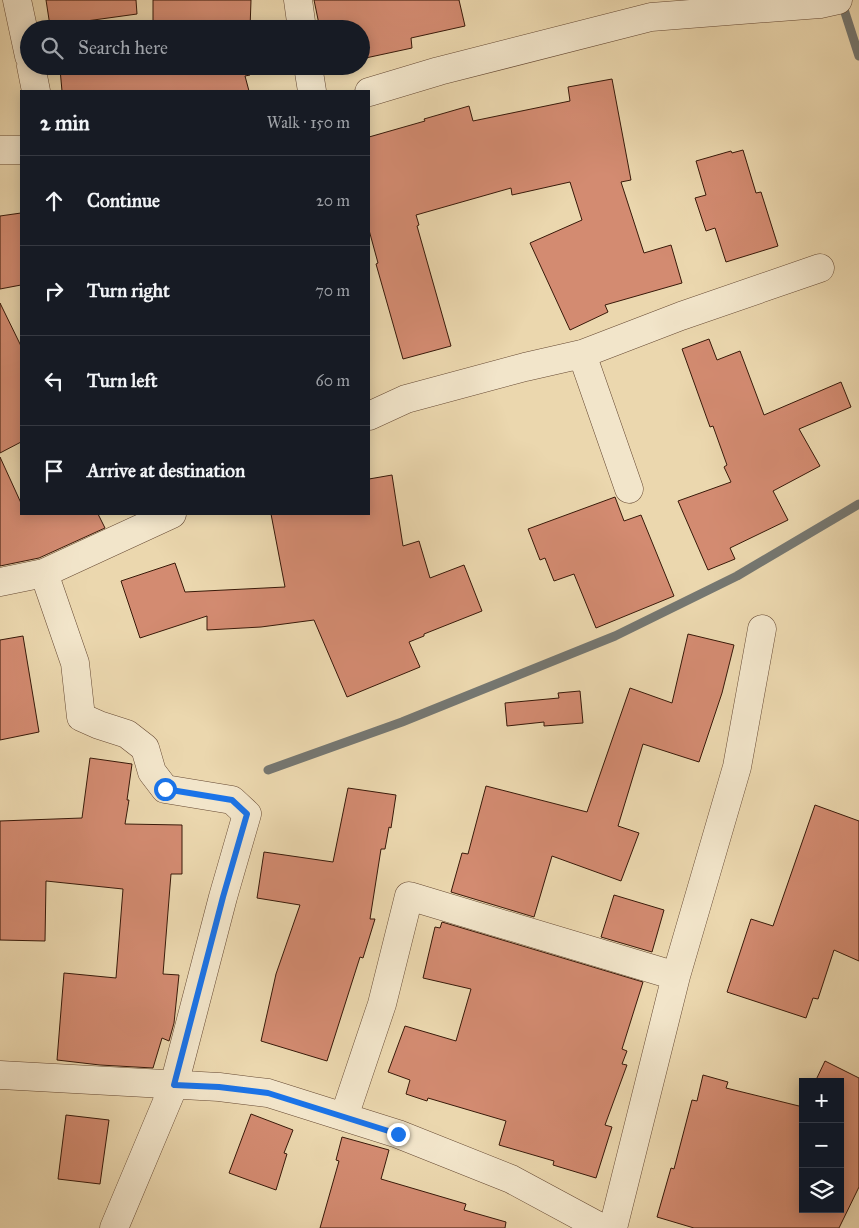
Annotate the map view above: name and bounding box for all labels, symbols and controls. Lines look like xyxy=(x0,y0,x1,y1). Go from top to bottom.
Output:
search box xyxy=(20,20,370,75)
icon: search xyxy=(38,34,66,62)
text: Search here xyxy=(78,36,168,59)
text: 2 min xyxy=(40,110,90,136)
text: Walk · 150 m xyxy=(267,113,350,132)
icon: ahead xyxy=(40,187,68,215)
text: Continue xyxy=(87,189,160,212)
text: 20 m xyxy=(316,191,350,210)
icon: right xyxy=(40,277,68,305)
text: Turn right xyxy=(87,279,170,302)
text: 70 m xyxy=(315,281,350,300)
icon: left xyxy=(40,367,68,395)
text: Turn left xyxy=(87,369,157,392)
text: 60 m xyxy=(316,371,350,390)
icon: arrive xyxy=(40,457,68,485)
text: Arrive at destination xyxy=(87,459,245,482)
route start xyxy=(154,778,177,801)
map controls xyxy=(799,1078,844,1213)
button: + xyxy=(799,1078,844,1123)
route end xyxy=(387,1123,410,1146)
button: − xyxy=(799,1123,844,1168)
button: layers xyxy=(799,1168,844,1213)

